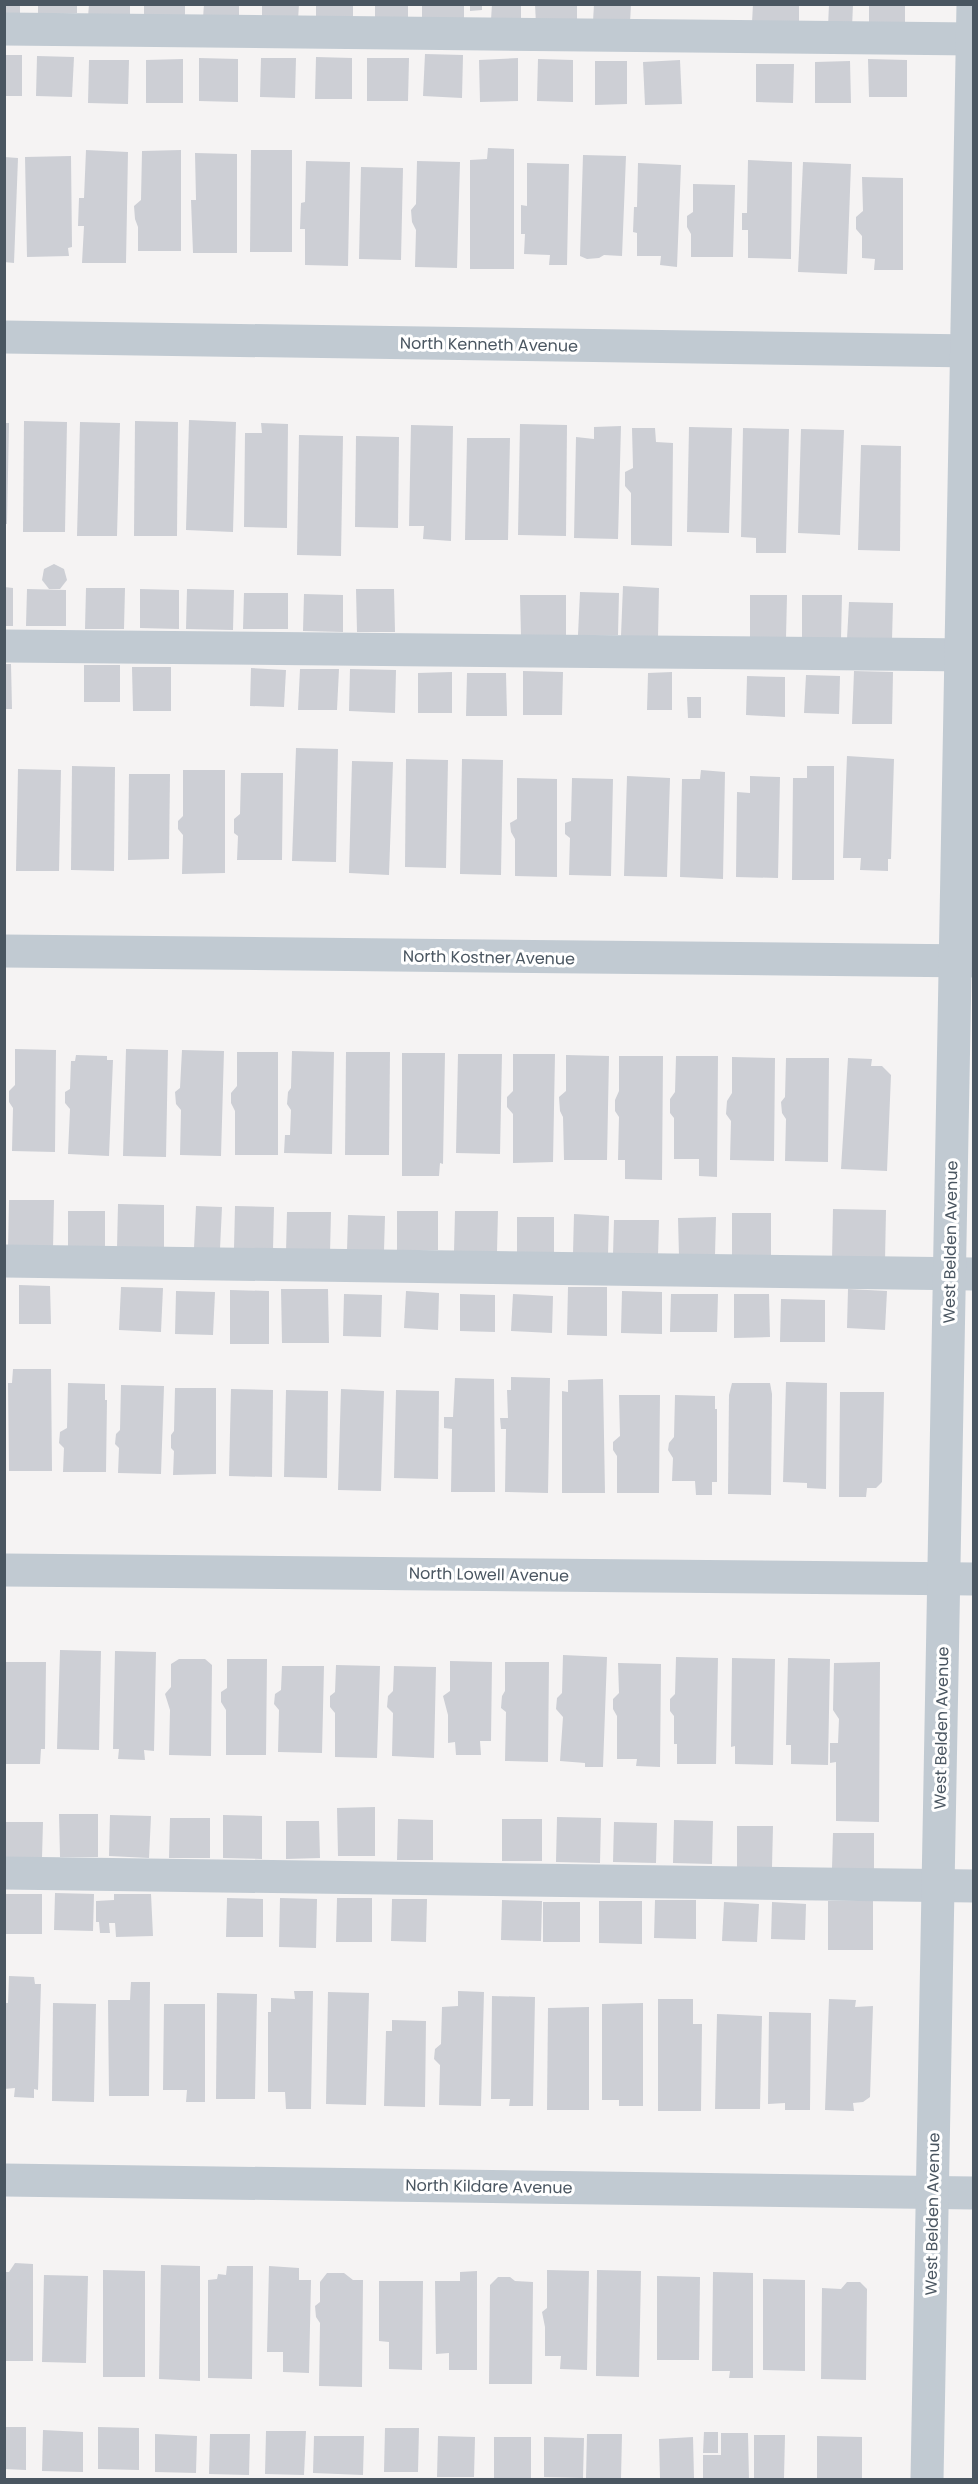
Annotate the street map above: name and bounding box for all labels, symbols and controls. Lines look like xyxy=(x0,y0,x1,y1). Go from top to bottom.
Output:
street label: North Kenneth Avenue xyxy=(400,331,578,358)
street label: North Kostner Avenue xyxy=(403,944,575,971)
street label: West Belden Avenue xyxy=(938,1160,963,1324)
street label: North Lowell Avenue xyxy=(409,1562,569,1587)
street label: West Belden Avenue xyxy=(929,1646,954,1810)
street label: West Belden Avenue xyxy=(920,2132,945,2296)
street label: North Kildare Avenue xyxy=(405,2174,573,2199)

